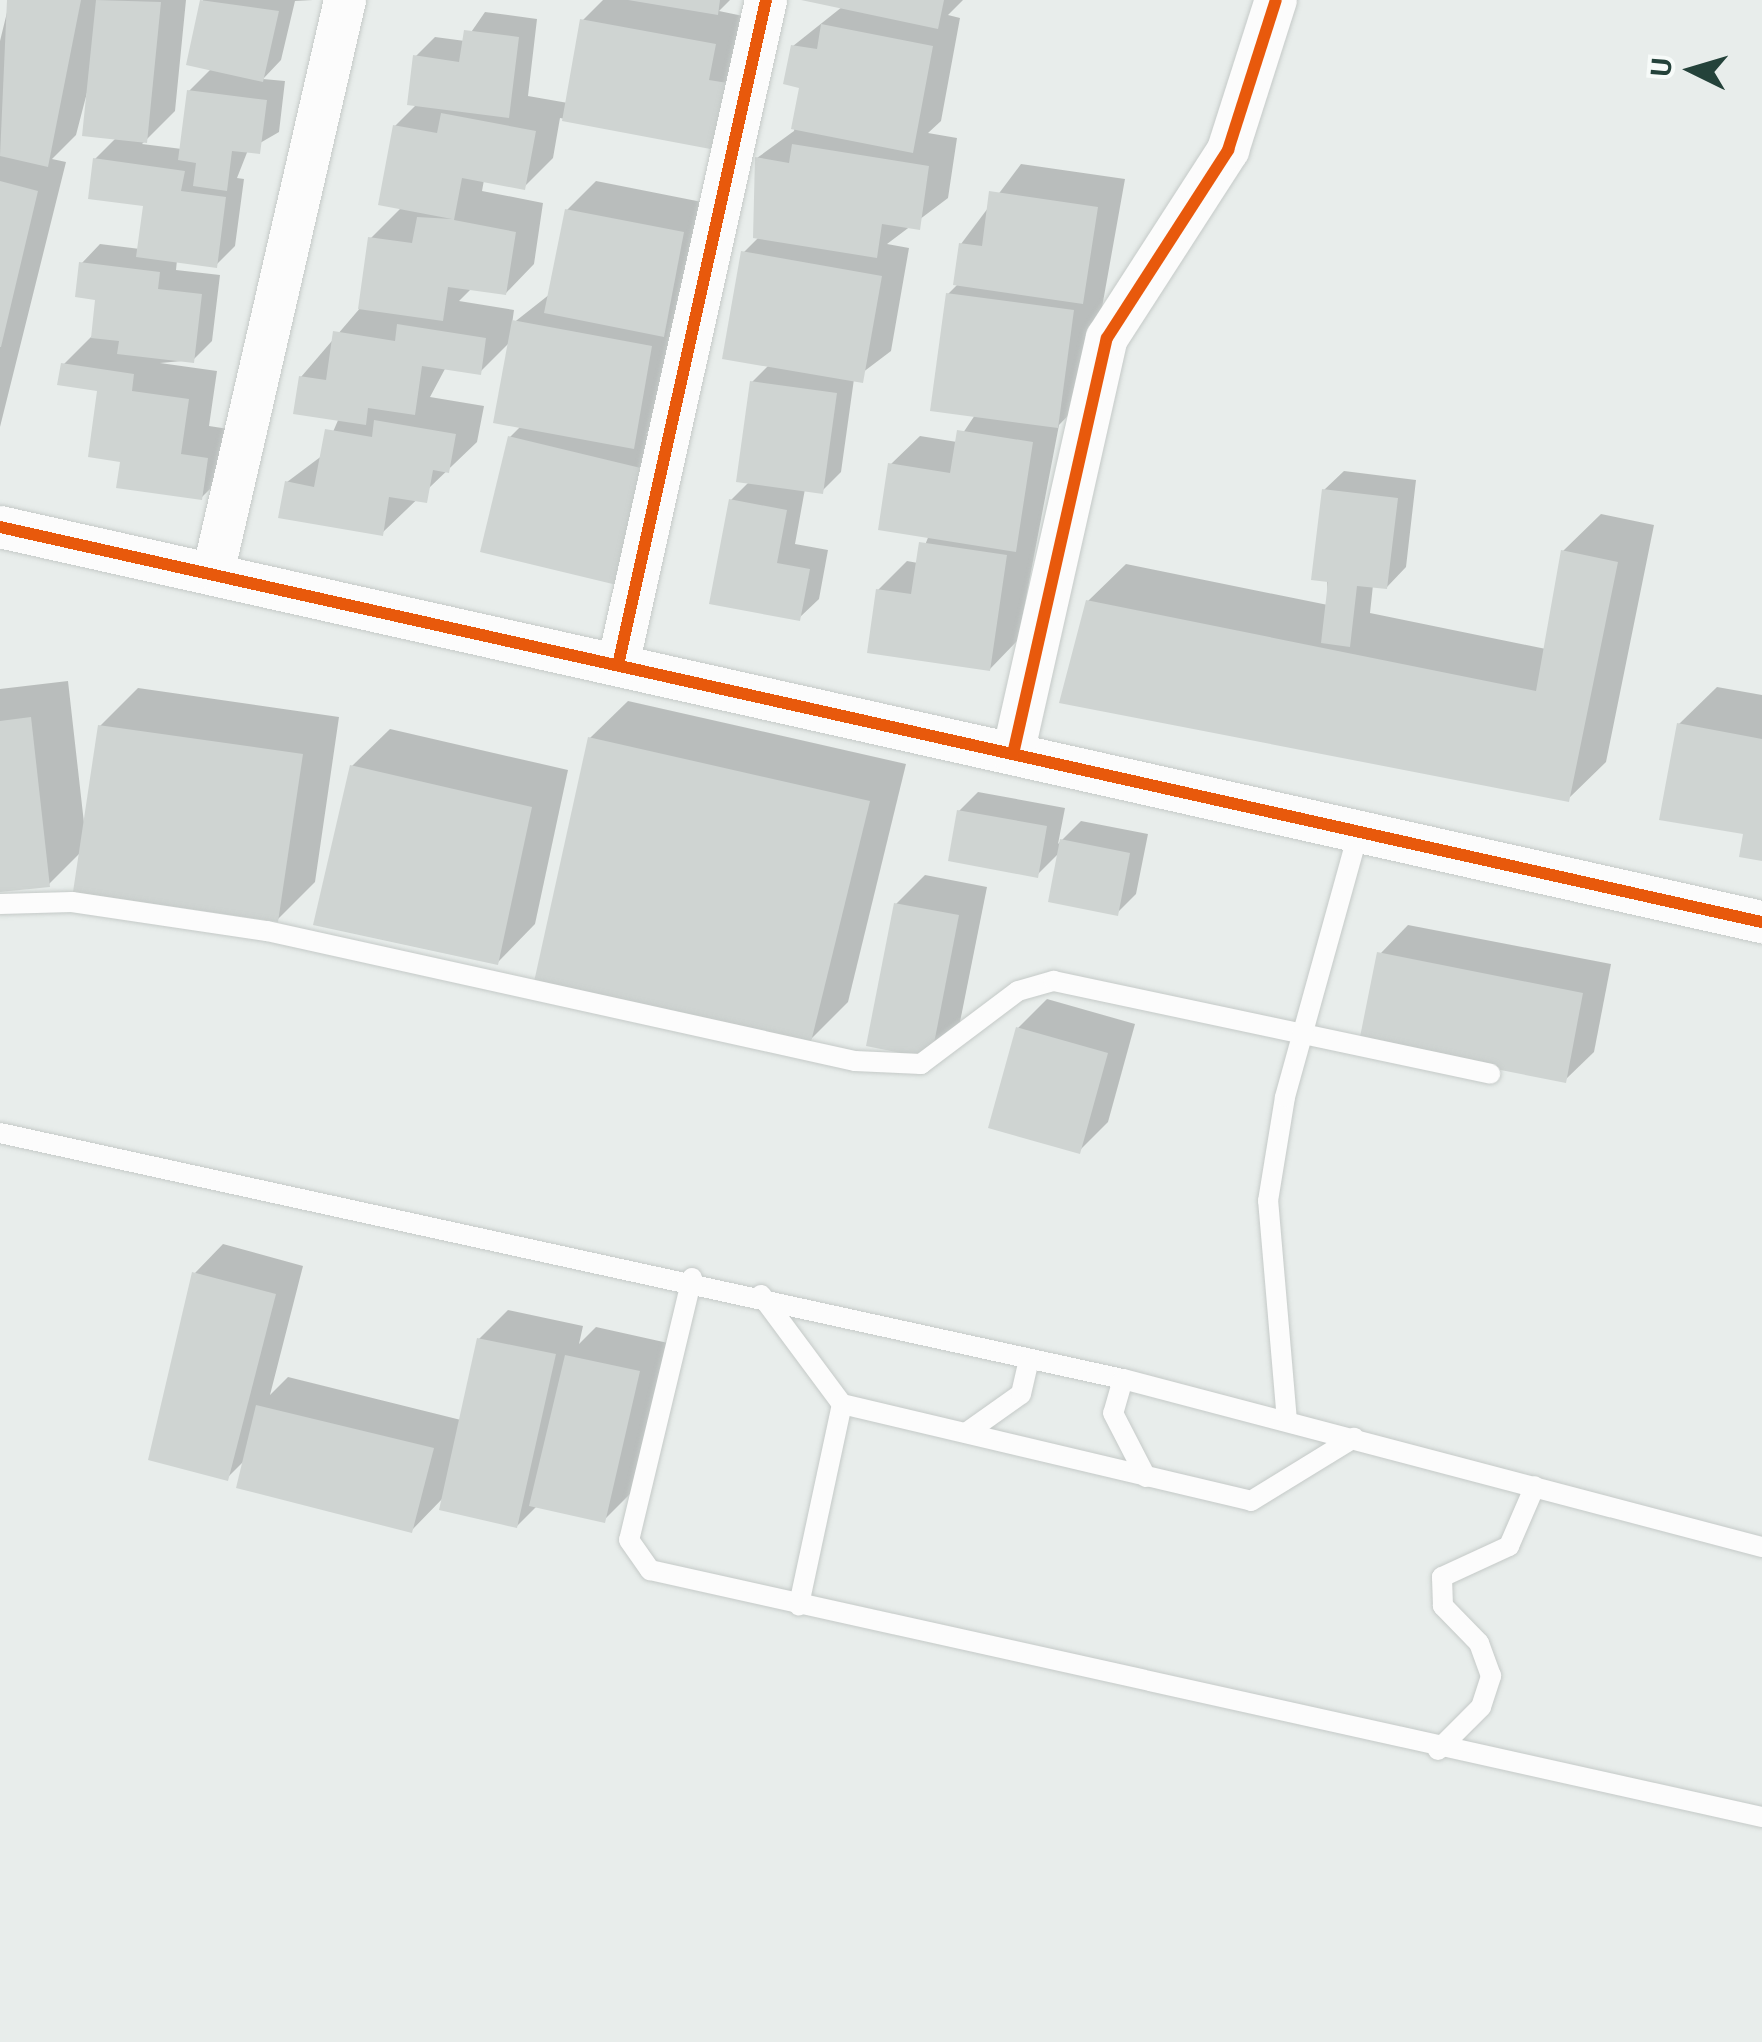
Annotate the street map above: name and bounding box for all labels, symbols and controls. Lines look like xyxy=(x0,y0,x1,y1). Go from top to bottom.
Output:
north arrow xyxy=(1642,20,1742,120)
text: U xyxy=(1644,57,1679,78)

